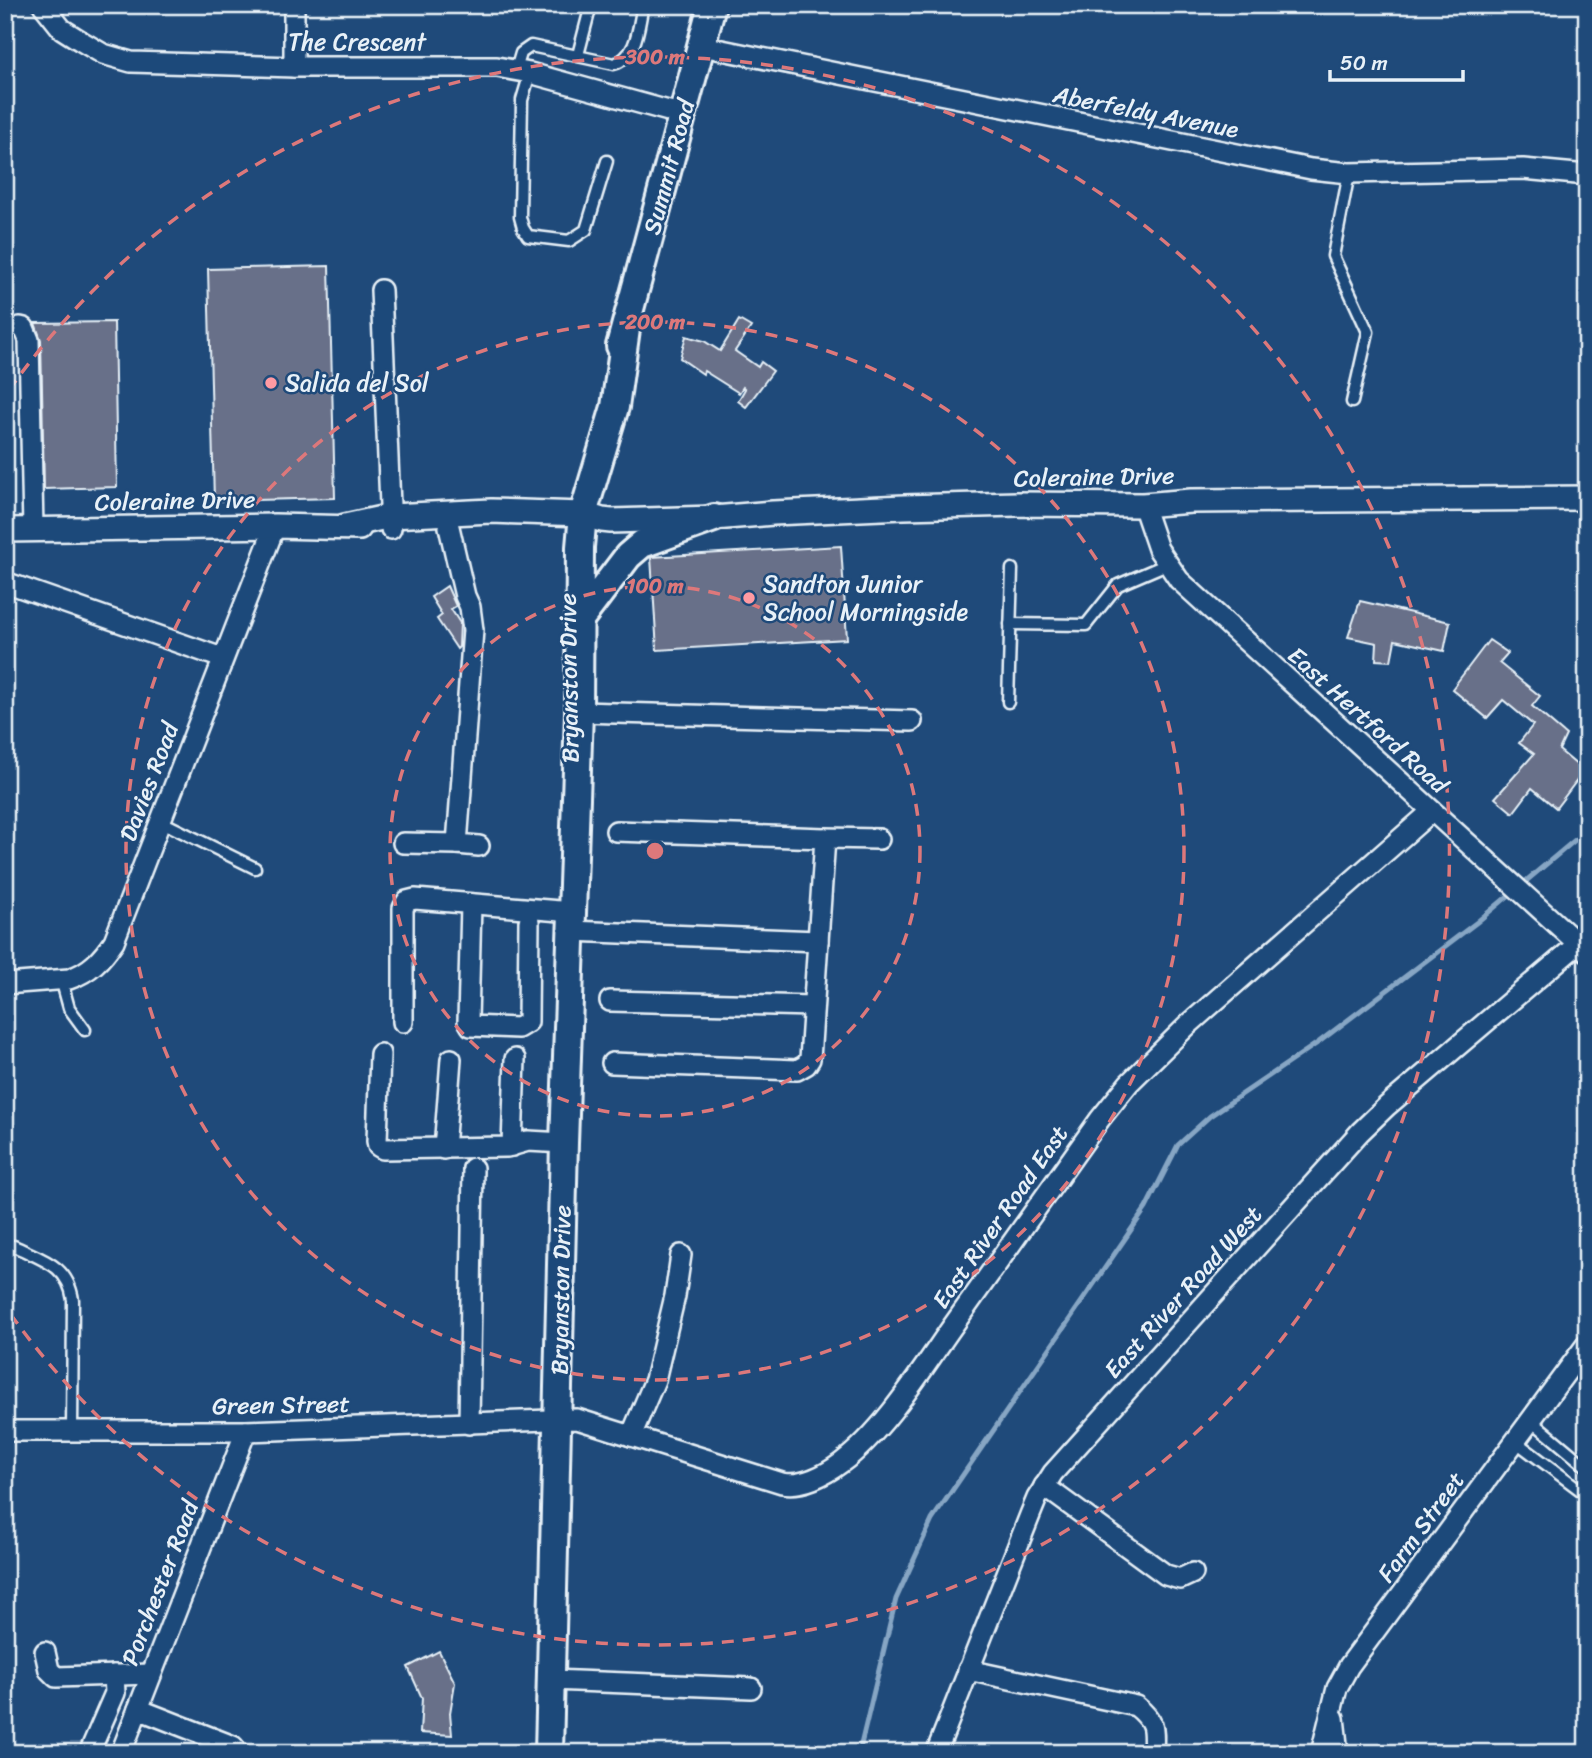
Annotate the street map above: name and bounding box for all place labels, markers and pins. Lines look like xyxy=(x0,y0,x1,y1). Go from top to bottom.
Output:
place label: Salida del Sol xyxy=(285,362,430,404)
marker: Salida del Sol xyxy=(263,375,279,391)
place label: Sandton Junior School Morningside xyxy=(763,563,968,633)
marker: Sandton Junior School Morningside xyxy=(741,590,757,606)
centre of rings xyxy=(643,839,667,863)

